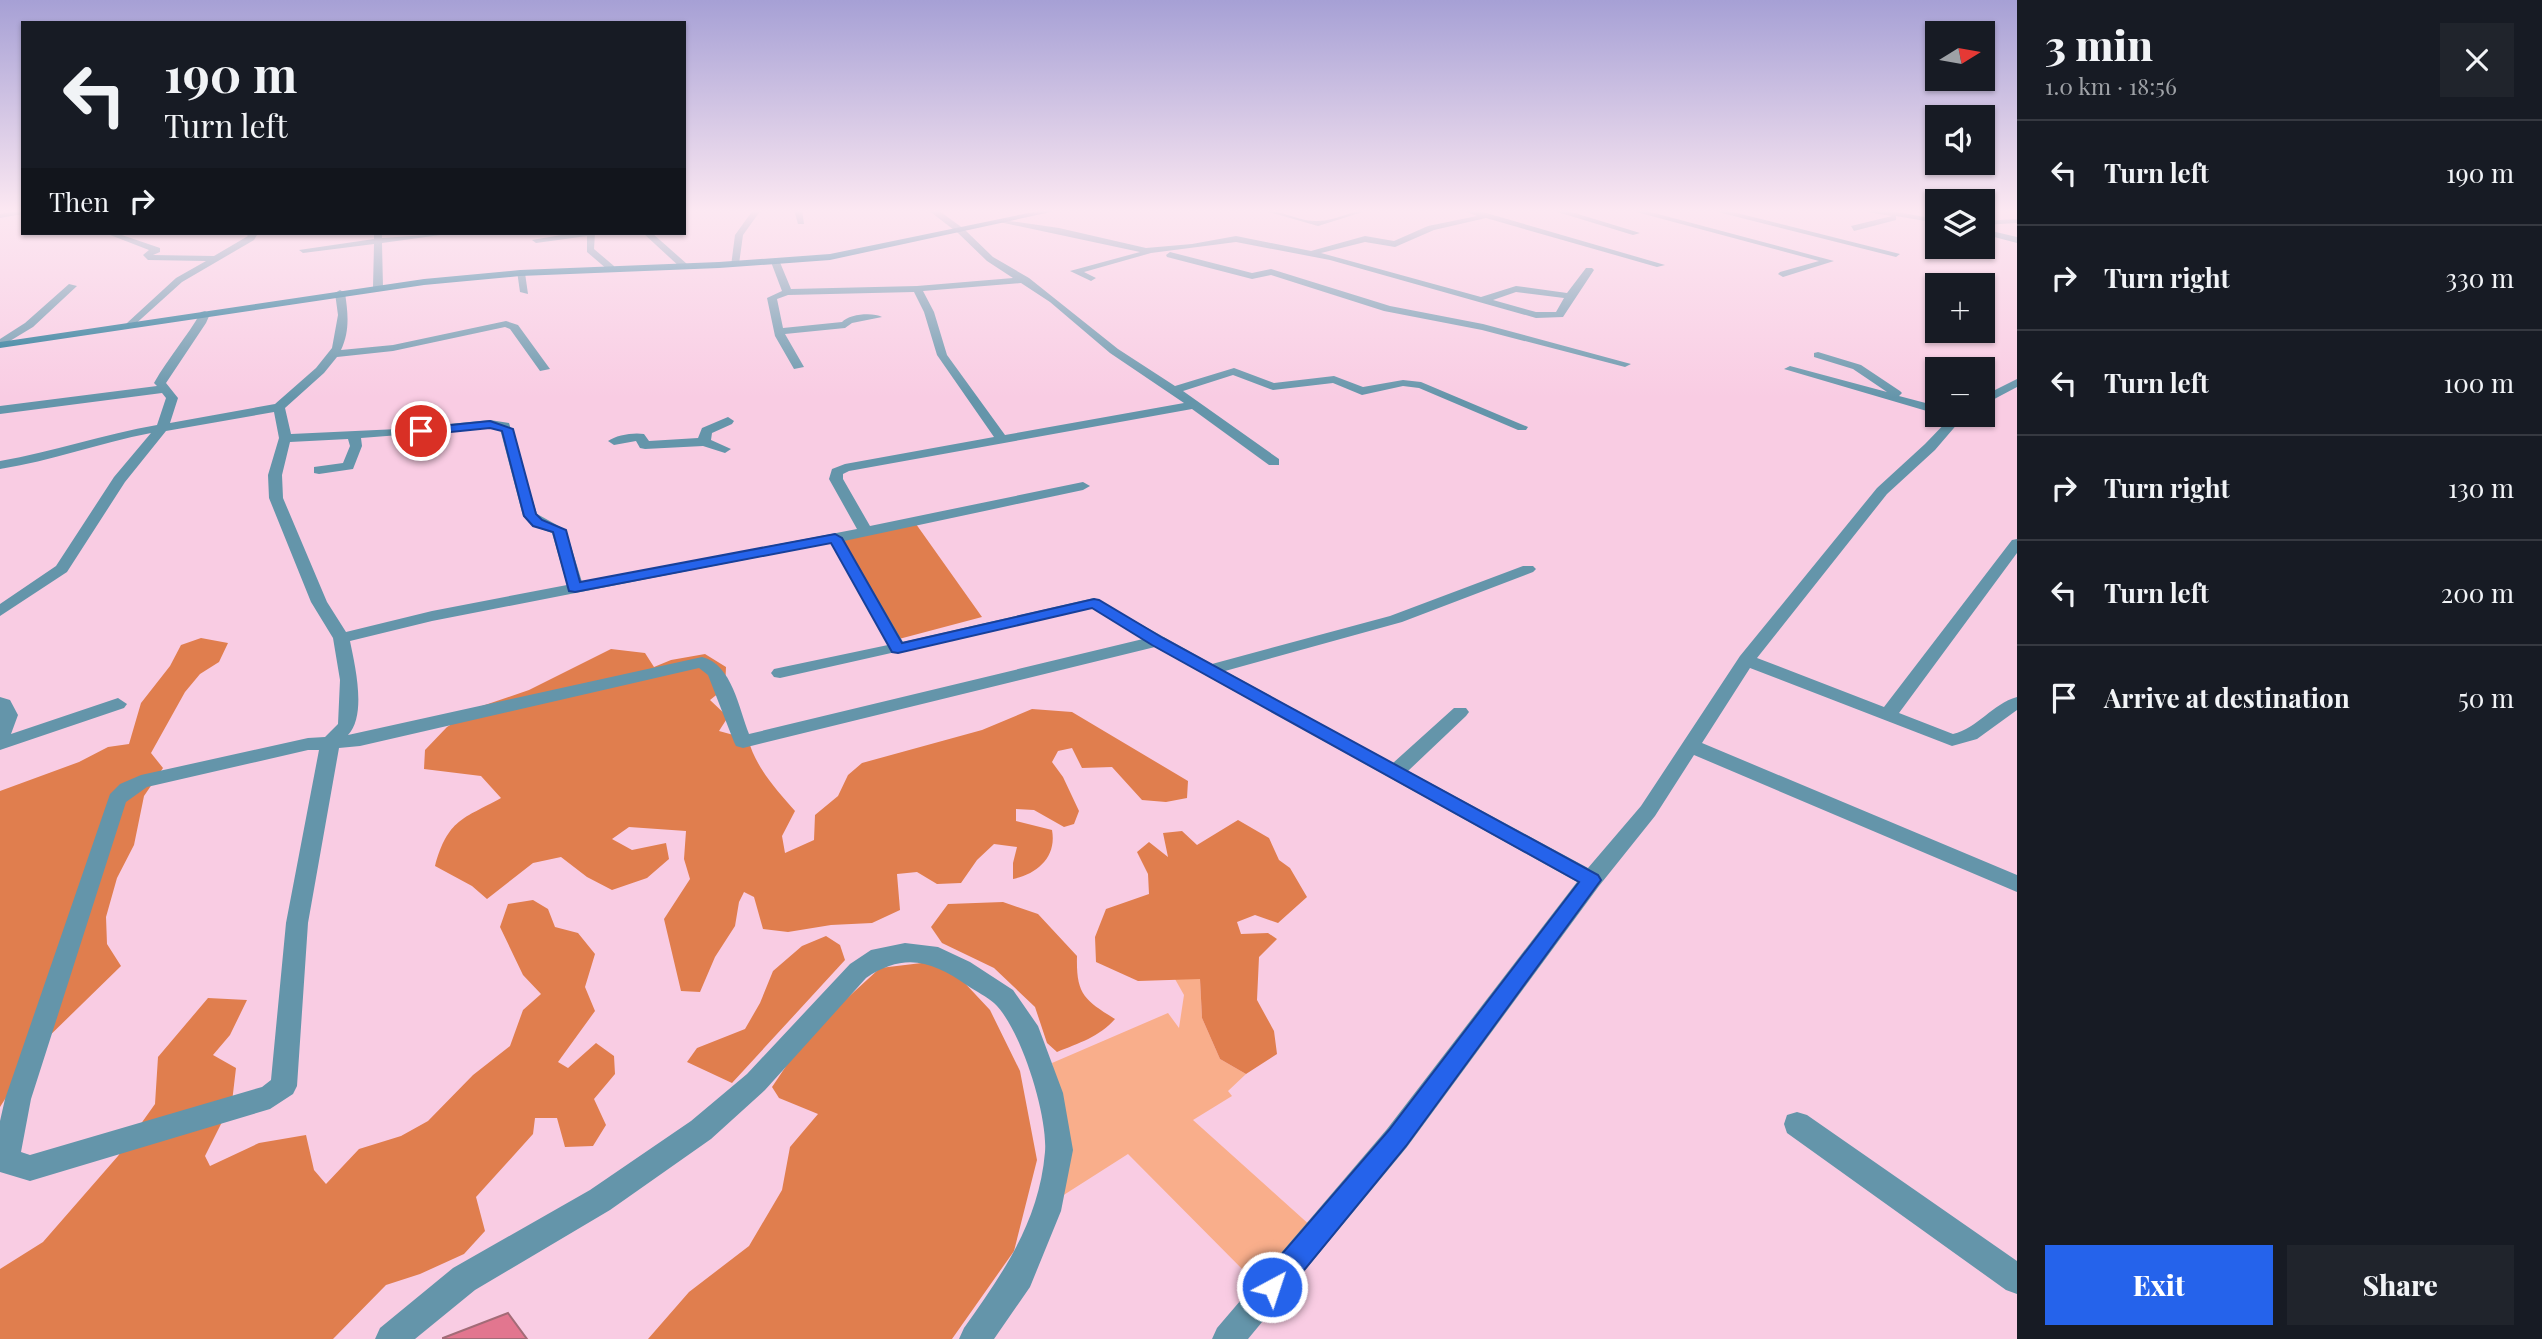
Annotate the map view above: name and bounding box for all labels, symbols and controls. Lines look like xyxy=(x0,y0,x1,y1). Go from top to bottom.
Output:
text: 3 min xyxy=(2045,16,2153,72)
north arrow xyxy=(1925,21,1995,91)
map controls xyxy=(1925,21,1995,427)
button: close xyxy=(2440,23,2514,97)
text: 190 m xyxy=(164,40,297,105)
icon: left xyxy=(49,49,140,140)
text: 1.0 km · 18:56 xyxy=(2045,70,2177,101)
text: Turn left xyxy=(164,103,288,146)
button: sound xyxy=(1925,105,1995,175)
icon: left xyxy=(2045,154,2083,192)
text: Turn left xyxy=(2104,155,2209,190)
text: 190 m xyxy=(2446,155,2514,190)
icon: right xyxy=(123,182,161,220)
text: Then xyxy=(49,184,109,219)
button: layers xyxy=(1925,189,1995,259)
icon: right xyxy=(2045,259,2083,297)
text: Turn right xyxy=(2104,260,2230,295)
text: 330 m xyxy=(2445,260,2514,295)
button: + xyxy=(1925,273,1995,343)
button: − xyxy=(1925,357,1995,427)
icon: left xyxy=(2045,364,2083,402)
text: Turn left xyxy=(2104,365,2209,400)
text: 100 m xyxy=(2444,365,2514,400)
pin xyxy=(391,401,451,461)
icon: arrive xyxy=(402,412,440,450)
icon: right xyxy=(2045,469,2083,507)
text: Turn right xyxy=(2104,470,2230,505)
text: 130 m xyxy=(2448,470,2514,505)
icon: left xyxy=(2045,574,2083,612)
text: Turn left xyxy=(2104,575,2209,610)
text: 200 m xyxy=(2441,575,2514,610)
icon: arrive xyxy=(2045,679,2083,717)
text: Arrive at destination xyxy=(2104,680,2350,715)
text: 50 m xyxy=(2458,680,2514,715)
button: Exit xyxy=(2045,1245,2273,1325)
button: Share xyxy=(2287,1245,2514,1325)
position arrow xyxy=(1235,1250,1309,1324)

